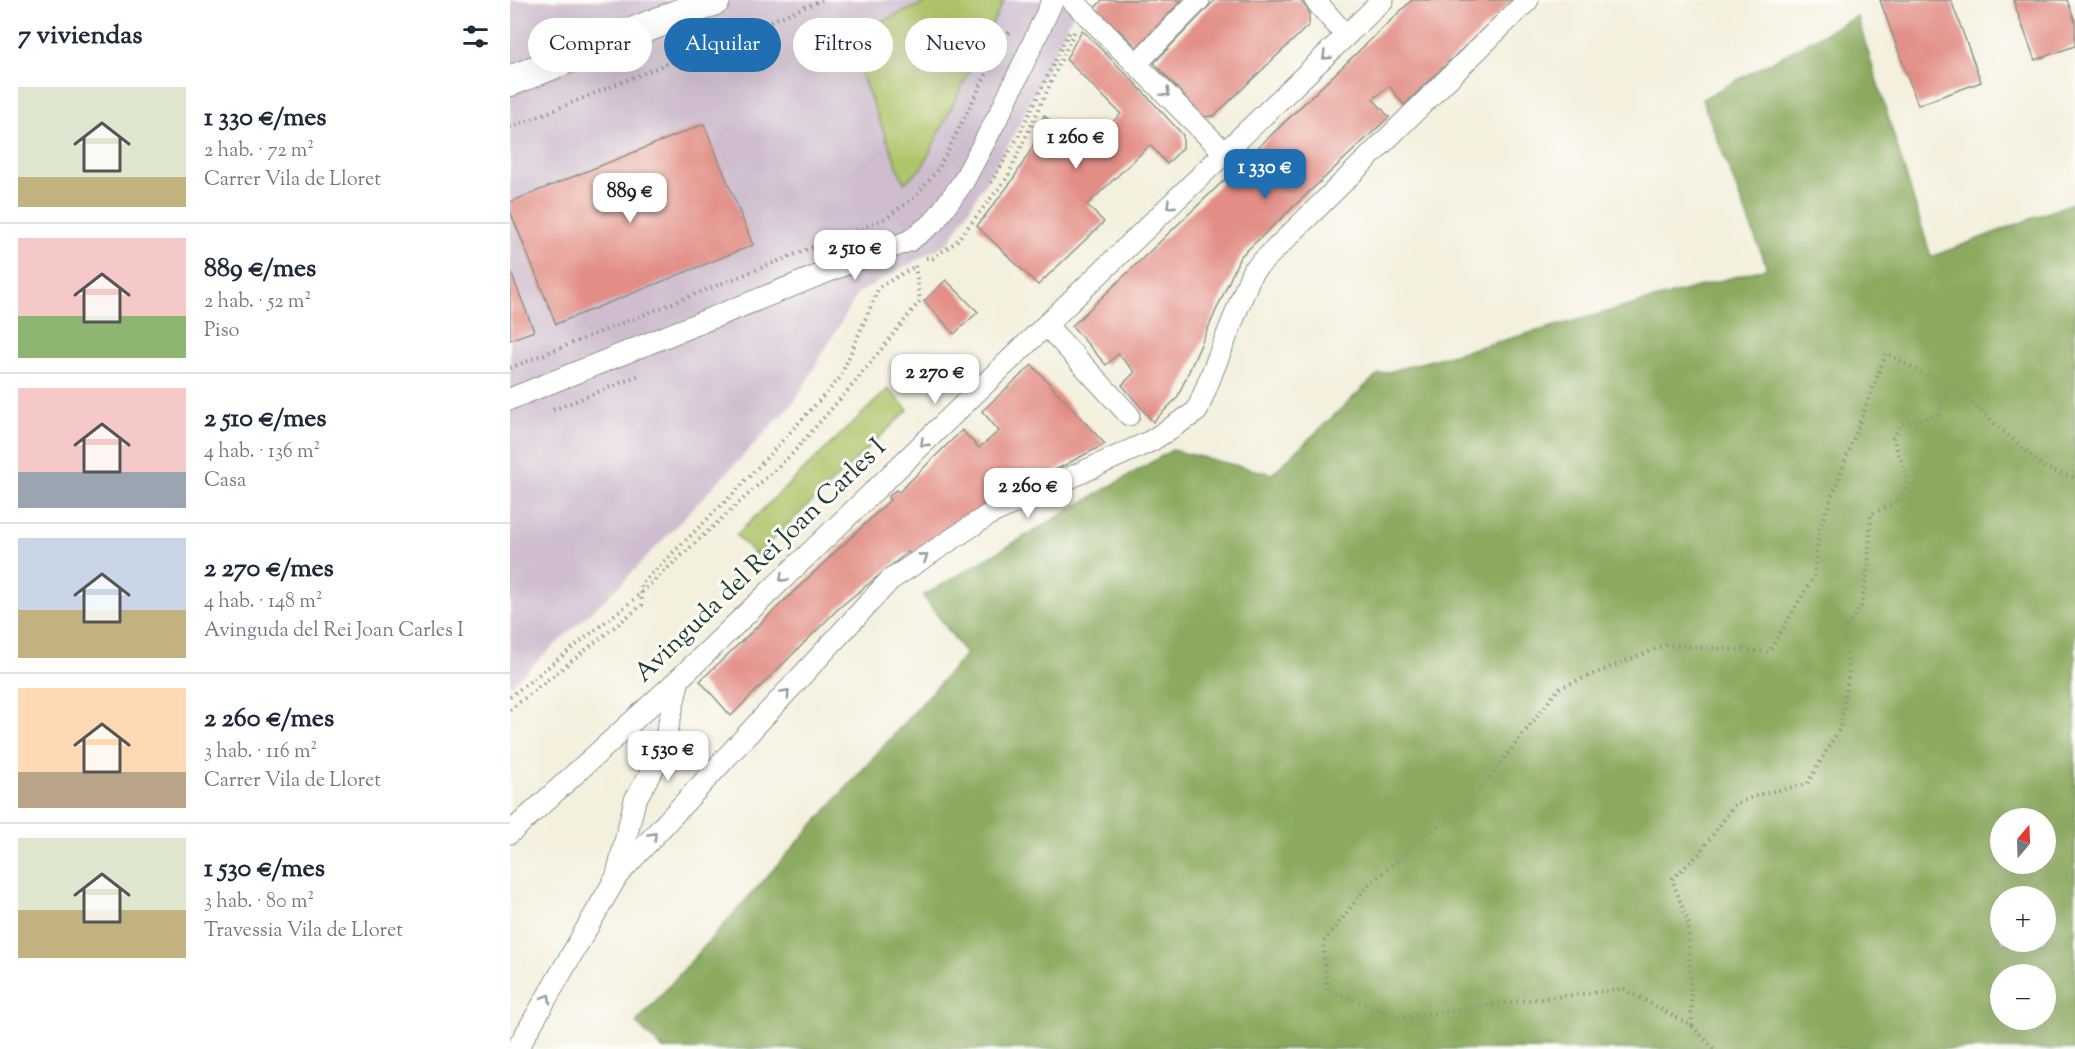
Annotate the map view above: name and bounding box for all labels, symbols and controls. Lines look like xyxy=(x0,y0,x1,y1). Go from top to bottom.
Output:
text: 7 viviendas xyxy=(18,18,142,55)
chip: Comprar xyxy=(528,18,652,72)
chip: Alquilar xyxy=(664,18,781,72)
chip: Filtros xyxy=(793,18,893,72)
chip: Nuevo xyxy=(905,18,1007,72)
icon: filters xyxy=(459,20,492,53)
one-way arrow xyxy=(1322,48,1333,59)
one-way arrow xyxy=(1159,87,1170,97)
text: 1 330 €/mes xyxy=(204,100,327,137)
icon: home xyxy=(66,111,138,183)
pin: 1 260 € xyxy=(1021,119,1131,170)
text: 1 260 € xyxy=(1047,124,1105,153)
text: 2 hab. · 72 m² xyxy=(204,137,314,166)
pin: 1 330 € xyxy=(1210,149,1320,200)
text: 1 330 € xyxy=(1238,154,1292,183)
text: Carrer Vila de Lloret xyxy=(204,166,381,195)
pin: 889 € xyxy=(588,173,672,224)
text: 889 € xyxy=(607,178,653,207)
one-way arrow xyxy=(1167,198,1178,209)
pin: 2 510 € xyxy=(800,230,910,281)
text: 2 510 € xyxy=(828,235,882,264)
text: 889 €/mes xyxy=(204,251,316,288)
icon: home xyxy=(66,262,138,334)
text: 2 hab. · 52 m² xyxy=(204,288,311,317)
text: Piso xyxy=(204,317,239,346)
pin: 2 270 € xyxy=(880,354,990,405)
text: 2 270 € xyxy=(905,359,965,388)
text: 2 510 €/mes xyxy=(204,401,327,438)
icon: home xyxy=(66,412,138,484)
street label: Avinguda del Rei Joan Carles I xyxy=(627,430,896,692)
one-way arrow xyxy=(920,435,931,446)
text: 4 hab. · 136 m² xyxy=(204,438,320,467)
text: Casa xyxy=(204,467,246,496)
pin: 2 260 € xyxy=(973,468,1083,519)
text: 2 260 € xyxy=(998,473,1058,502)
text: 2 270 €/mes xyxy=(204,551,334,588)
one-way arrow xyxy=(917,553,928,564)
icon: home xyxy=(66,562,138,634)
one-way arrow xyxy=(780,571,790,582)
text: 4 hab. · 148 m² xyxy=(204,588,323,617)
text: Avinguda del Rei Joan Carles I xyxy=(204,617,464,646)
one-way arrow xyxy=(778,689,789,700)
text: 2 260 €/mes xyxy=(204,701,334,738)
icon: home xyxy=(66,712,138,784)
pin: 1 530 € xyxy=(613,731,723,782)
text: 1 530 € xyxy=(642,736,694,765)
text: 3 hab. · 116 m² xyxy=(204,738,317,767)
text: Carrer Vila de Lloret xyxy=(204,767,381,796)
north arrow xyxy=(1990,808,2056,874)
map controls xyxy=(1990,808,2056,1030)
one-way arrow xyxy=(646,833,657,843)
text: 1 530 €/mes xyxy=(204,851,325,888)
icon: home xyxy=(66,862,138,934)
button: + xyxy=(1990,886,2056,952)
text: 3 hab. · 80 m² xyxy=(204,888,314,917)
text: Travessia Vila de Lloret xyxy=(204,917,403,946)
button: − xyxy=(1990,964,2056,1030)
one-way arrow xyxy=(539,994,551,1004)

